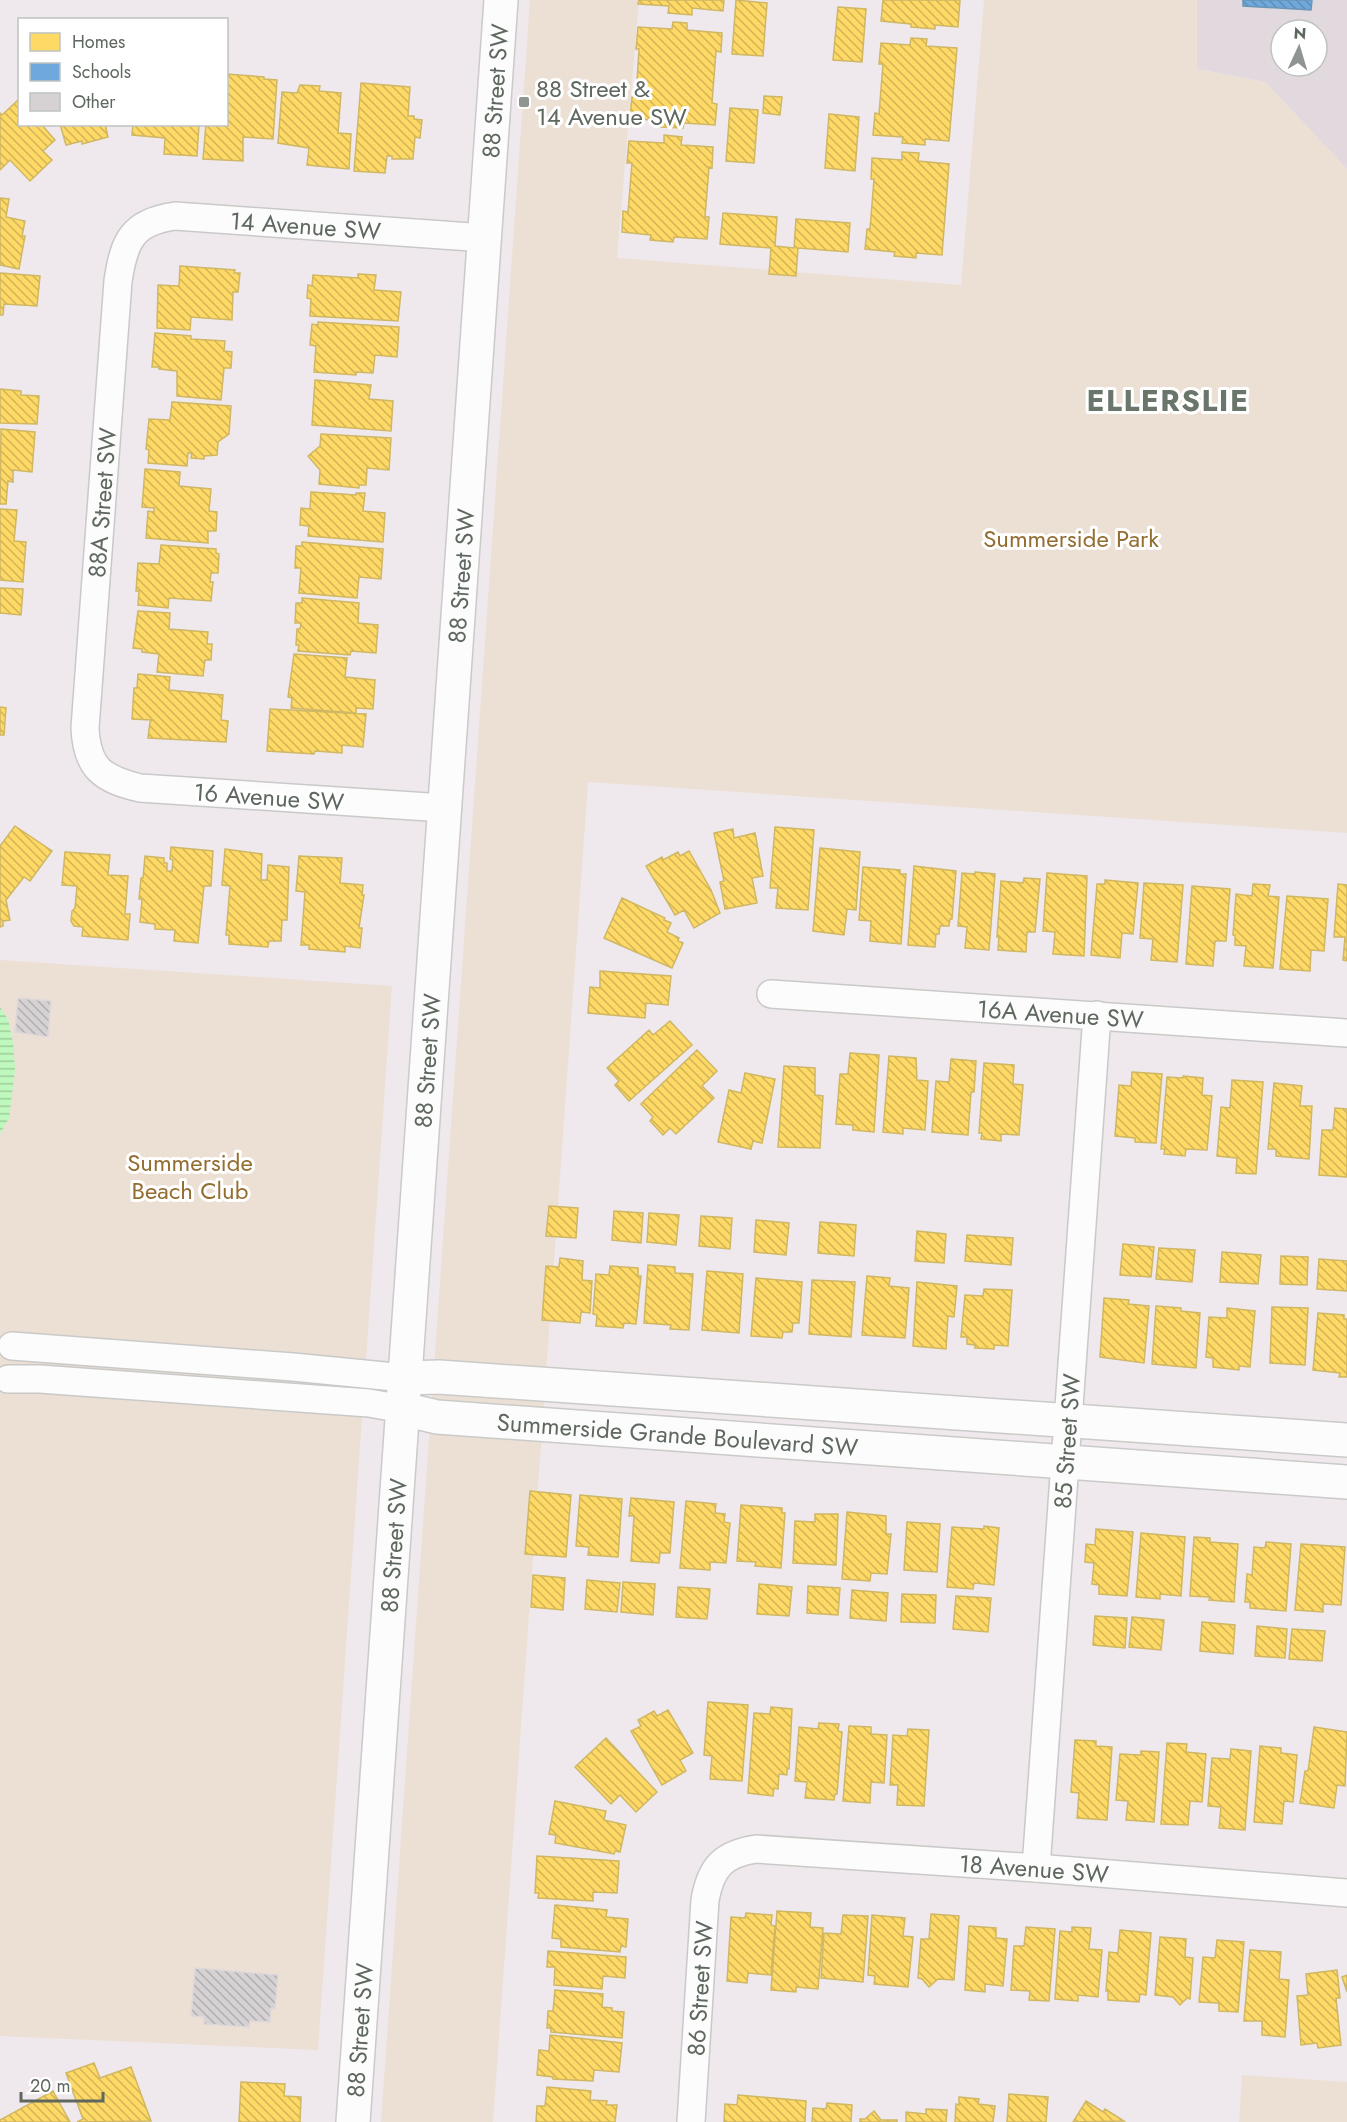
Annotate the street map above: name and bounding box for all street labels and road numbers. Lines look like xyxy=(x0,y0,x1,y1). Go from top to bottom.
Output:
street label: 88 Street SW xyxy=(473,22,517,159)
street label: 14 Avenue SW xyxy=(229,202,382,248)
street label: 88A Street SW xyxy=(79,426,125,579)
street label: 88 Street SW xyxy=(439,507,483,644)
street label: 16 Avenue SW xyxy=(193,774,346,820)
street label: 16A Avenue SW xyxy=(976,991,1145,1037)
street label: 88 Street SW xyxy=(405,992,449,1129)
street label: 85 Street SW xyxy=(1044,1372,1089,1510)
street label: Summerside Grande Boulevard SW xyxy=(496,1404,860,1465)
street label: 88 Street SW xyxy=(371,1477,415,1614)
street label: 18 Avenue SW xyxy=(958,1845,1110,1891)
street label: 86 Street SW xyxy=(678,1919,721,2057)
street label: 88 Street SW xyxy=(337,1962,382,2099)

